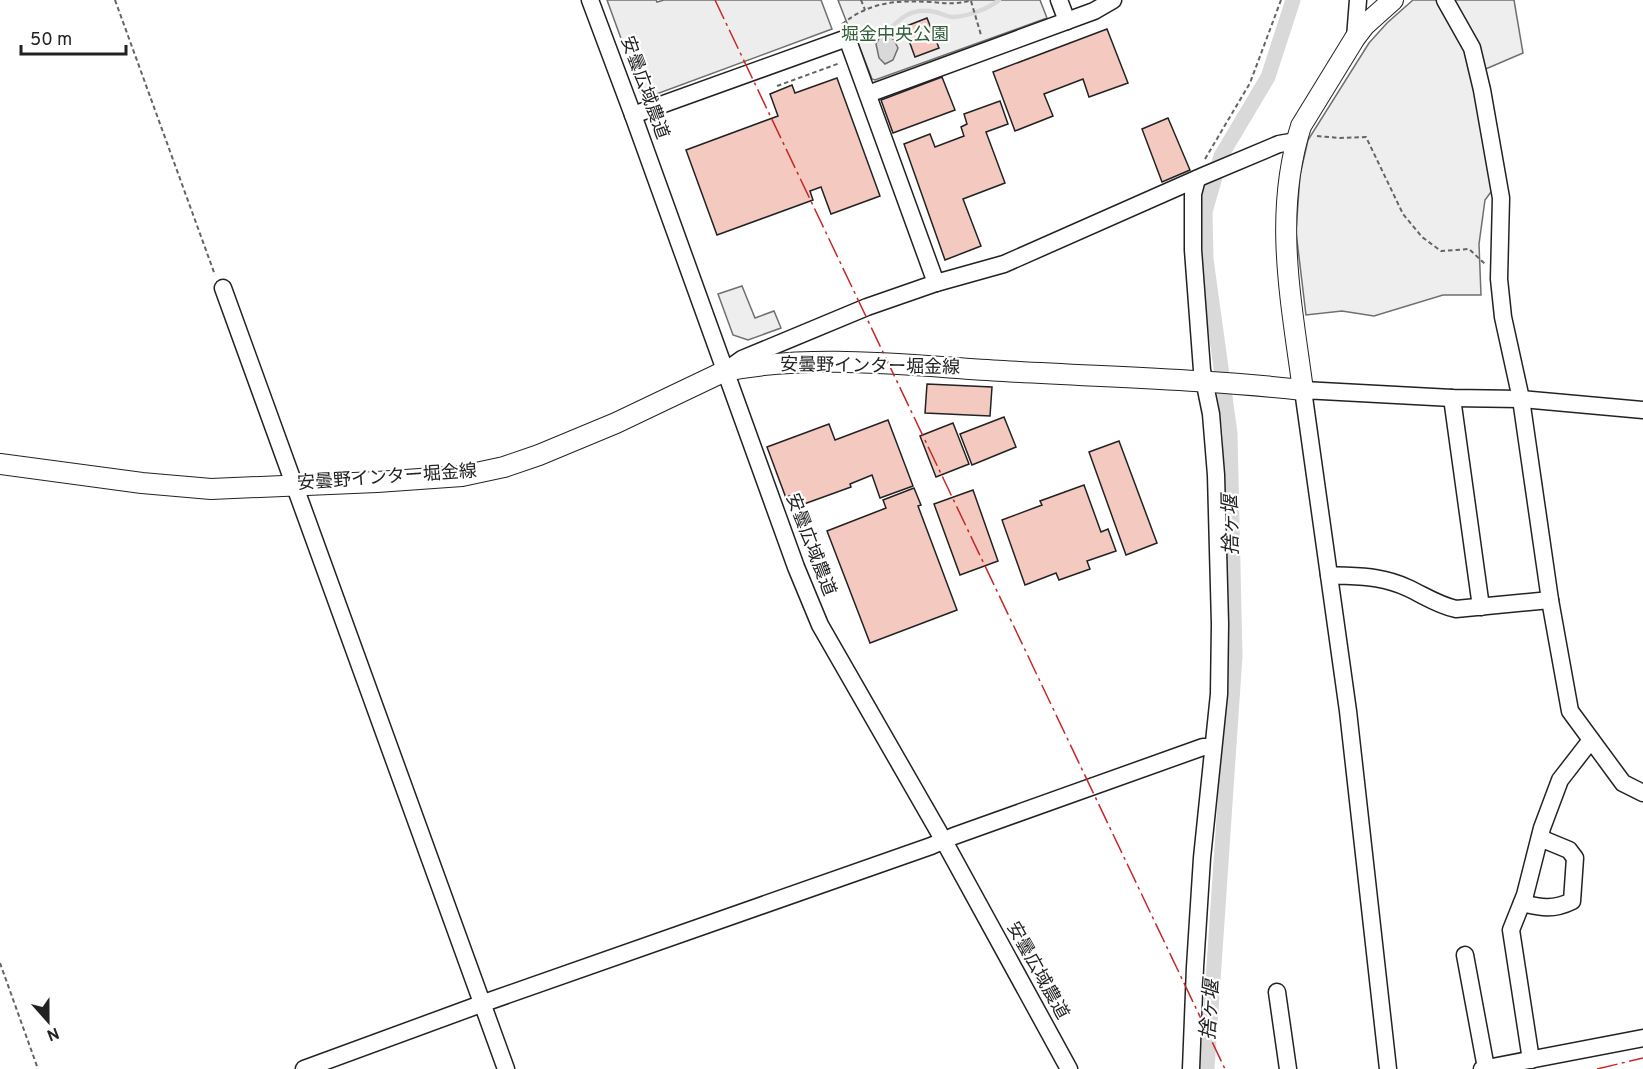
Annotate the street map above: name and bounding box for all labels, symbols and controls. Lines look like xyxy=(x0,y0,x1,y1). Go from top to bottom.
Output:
scale bar xyxy=(21,18,126,56)
park label: 堀金中央公園 xyxy=(841,24,949,47)
text: 50 m xyxy=(30,29,72,52)
street label: 安曇広域農道 xyxy=(615,33,673,143)
street label: 安曇野インター堀金線 xyxy=(780,354,960,380)
street label: 安曇野インター堀金線 xyxy=(296,460,478,496)
street label: 安曇広域農道 xyxy=(780,490,840,600)
water label: 捨ヶ堰 xyxy=(1218,491,1246,555)
street label: 安曇広域農道 xyxy=(1001,918,1073,1024)
water label: 捨ヶ堰 xyxy=(1196,975,1226,1041)
north arrow xyxy=(18,991,78,1051)
text: N xyxy=(44,1022,62,1045)

